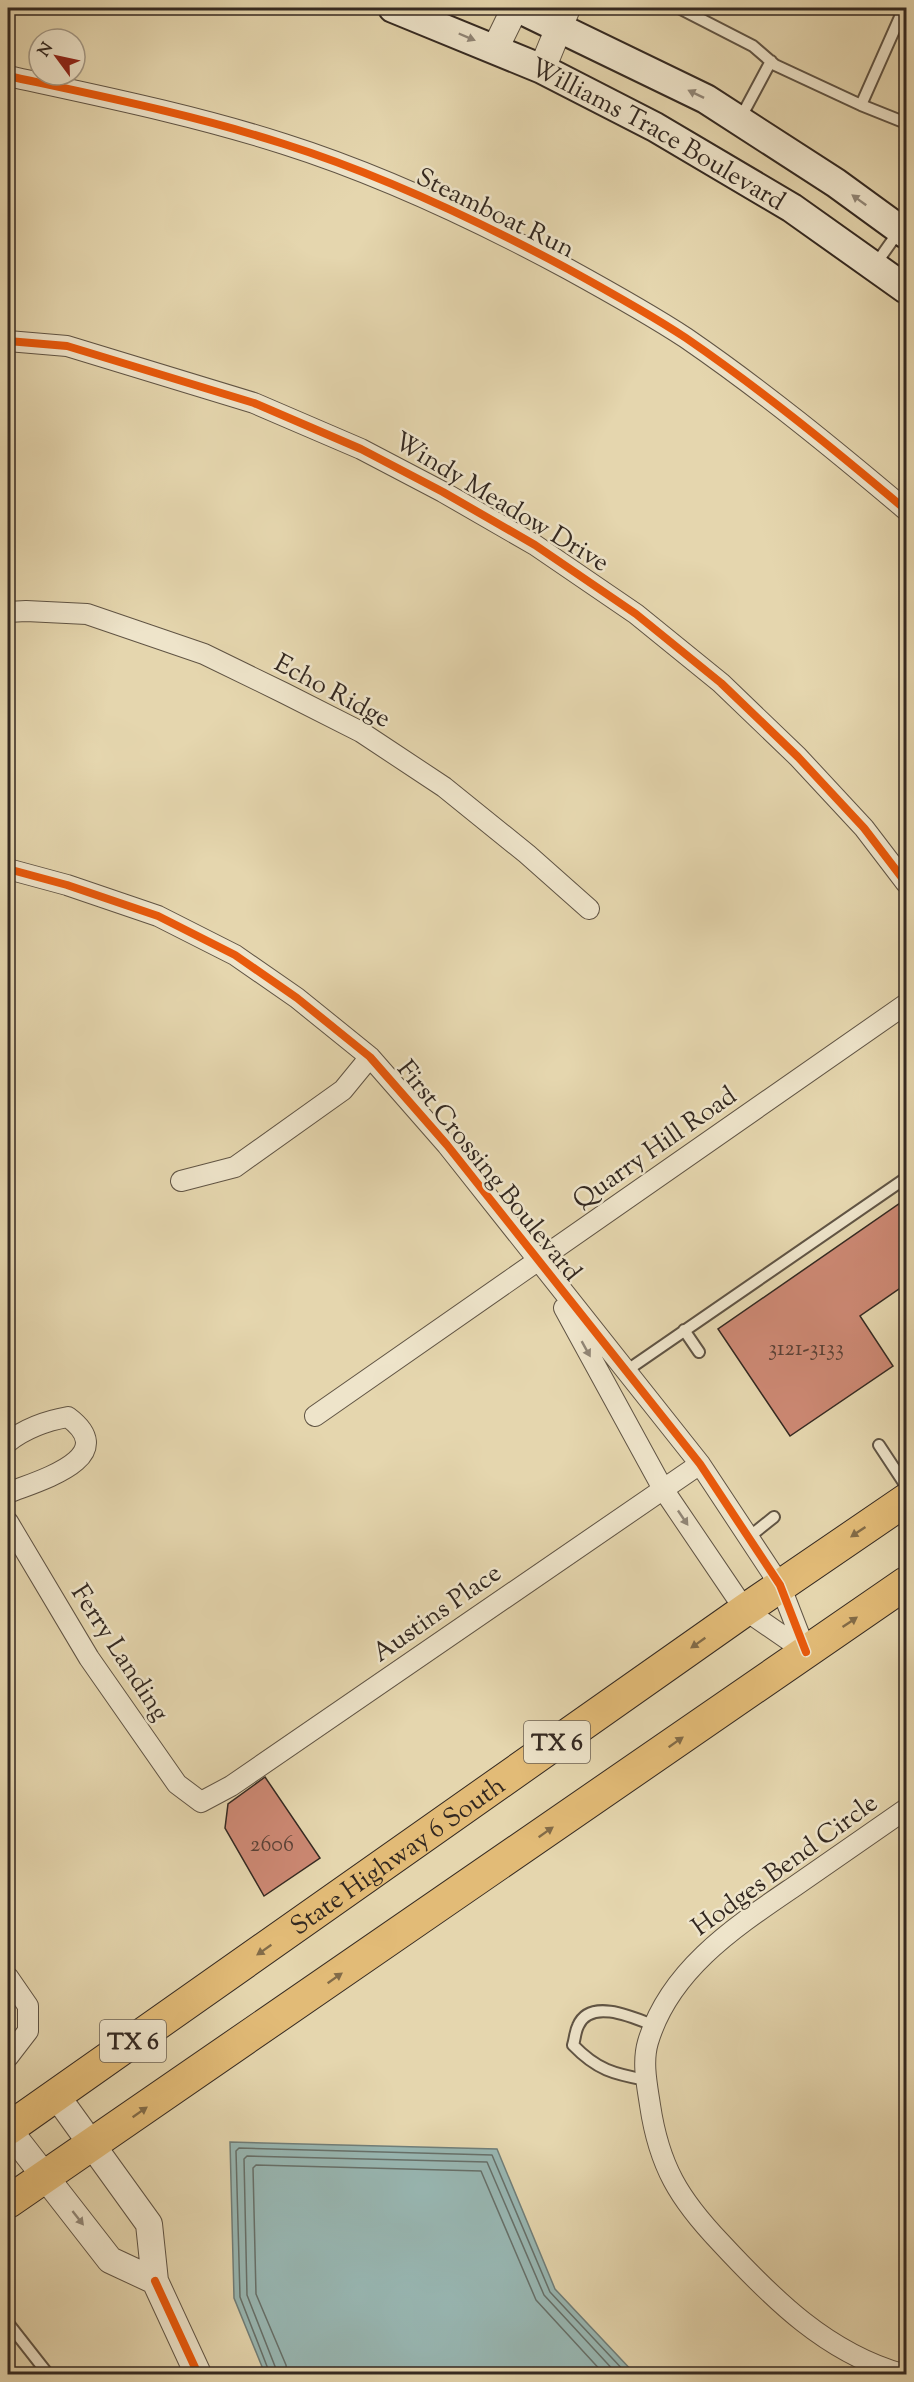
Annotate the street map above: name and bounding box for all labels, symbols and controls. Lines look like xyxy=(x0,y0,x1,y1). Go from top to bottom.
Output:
north arrow xyxy=(27,27,87,87)
one-way arrow xyxy=(459,32,477,42)
text: N xyxy=(33,38,60,62)
street label: Williams Trace Boulevard xyxy=(523,50,792,221)
one-way arrow xyxy=(687,89,704,99)
street label: Steamboat Run xyxy=(409,160,581,269)
one-way arrow xyxy=(852,194,868,206)
street label: Windy Meadow Drive xyxy=(386,424,615,582)
street label: Echo Ridge xyxy=(267,646,397,738)
street label: First Crossing Boulevard xyxy=(387,1053,589,1290)
street label: Quarry Hill Road xyxy=(566,1078,745,1220)
house number: 3121-3133 xyxy=(768,1334,844,1366)
one-way arrow xyxy=(581,1341,591,1358)
one-way arrow xyxy=(677,1510,688,1526)
one-way arrow xyxy=(850,1527,866,1538)
street label: Austins Place xyxy=(365,1556,510,1672)
street label: Ferry Landing xyxy=(61,1578,177,1729)
one-way arrow xyxy=(842,1616,858,1628)
one-way arrow xyxy=(690,1637,706,1649)
road number: TX 6 xyxy=(524,1721,590,1763)
one-way arrow xyxy=(668,1736,684,1748)
street label: State Highway 6 South xyxy=(284,1768,514,1946)
street label: Hodges Bend Circle xyxy=(685,1786,886,1946)
one-way arrow xyxy=(538,1827,554,1838)
house number: 2606 xyxy=(250,1830,294,1862)
one-way arrow xyxy=(256,1944,272,1955)
one-way arrow xyxy=(326,1972,342,1984)
road number: TX 6 xyxy=(100,2020,166,2062)
one-way arrow xyxy=(131,2106,147,2118)
one-way arrow xyxy=(71,2210,84,2226)

